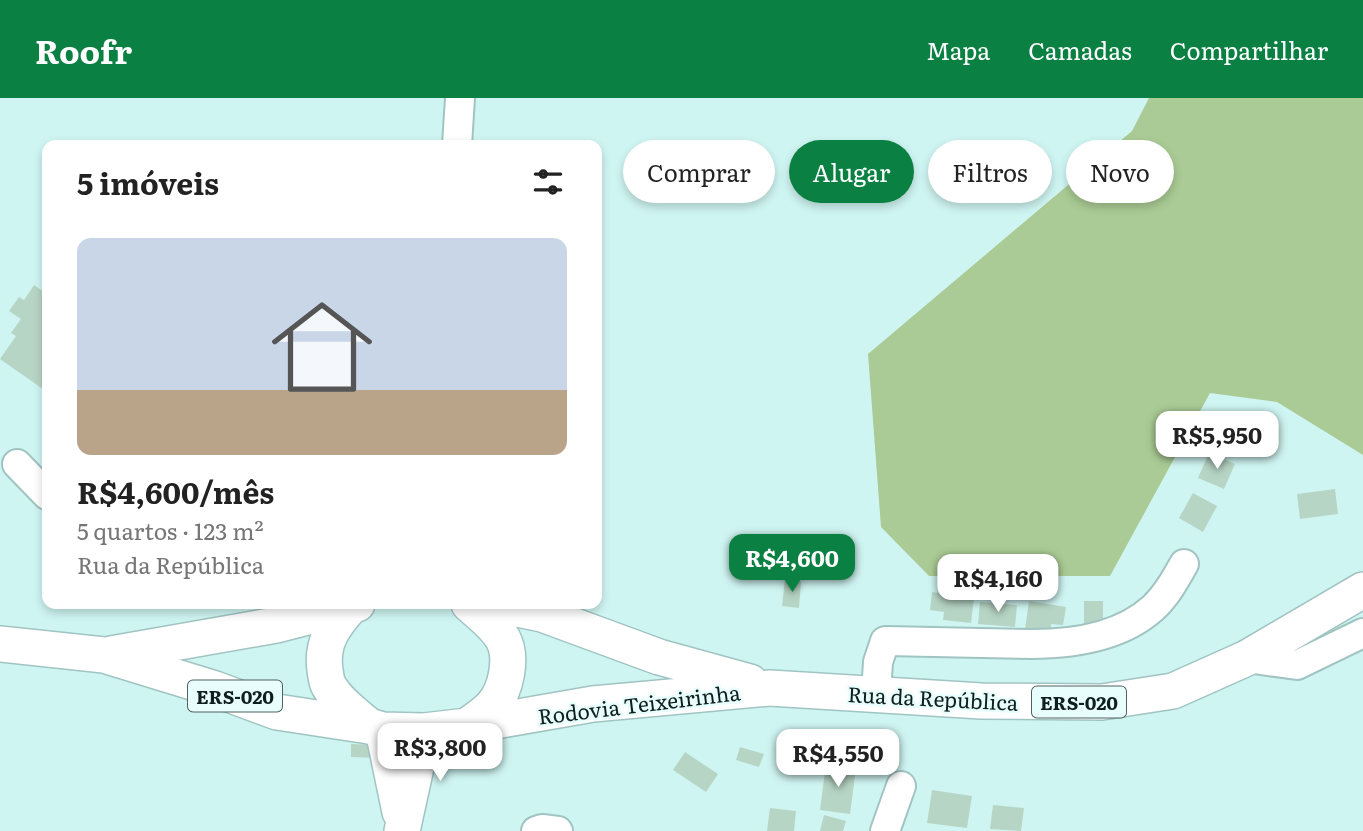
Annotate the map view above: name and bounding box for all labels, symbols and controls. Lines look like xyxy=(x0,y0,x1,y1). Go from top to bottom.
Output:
text: Roofr xyxy=(35,25,132,74)
text: Mapa xyxy=(926,32,990,67)
text: Camadas xyxy=(1028,32,1132,67)
text: Compartilhar xyxy=(1170,32,1328,67)
chip: Comprar xyxy=(623,140,775,203)
chip: Alugar xyxy=(789,140,914,203)
chip: Filtros xyxy=(928,140,1052,203)
chip: Novo xyxy=(1066,140,1174,203)
text: 5 imóveis xyxy=(77,160,219,204)
icon: filters xyxy=(529,163,567,201)
icon: home xyxy=(259,284,385,410)
pin: R$5,950 xyxy=(1152,412,1282,471)
text: R$5,950 xyxy=(1172,417,1262,451)
text: R$4,600/mês xyxy=(77,469,274,513)
text: 5 quartos · 123 m² xyxy=(77,513,264,547)
pin: R$4,600 xyxy=(727,534,857,594)
text: R$4,600 xyxy=(745,540,839,574)
text: Rua da República xyxy=(77,547,264,581)
pin: R$4,160 xyxy=(933,554,1063,614)
text: R$4,160 xyxy=(953,560,1043,594)
street label: Rodovia Teixeirinha xyxy=(536,675,743,731)
street label: Rua da República xyxy=(847,677,1020,717)
road number: ERS-020 xyxy=(188,680,282,712)
road number: ERS-020 xyxy=(1032,687,1126,718)
pin: R$3,800 xyxy=(375,724,505,783)
text: R$3,800 xyxy=(393,729,487,763)
pin: R$4,550 xyxy=(773,730,903,789)
text: R$4,550 xyxy=(792,735,884,769)

